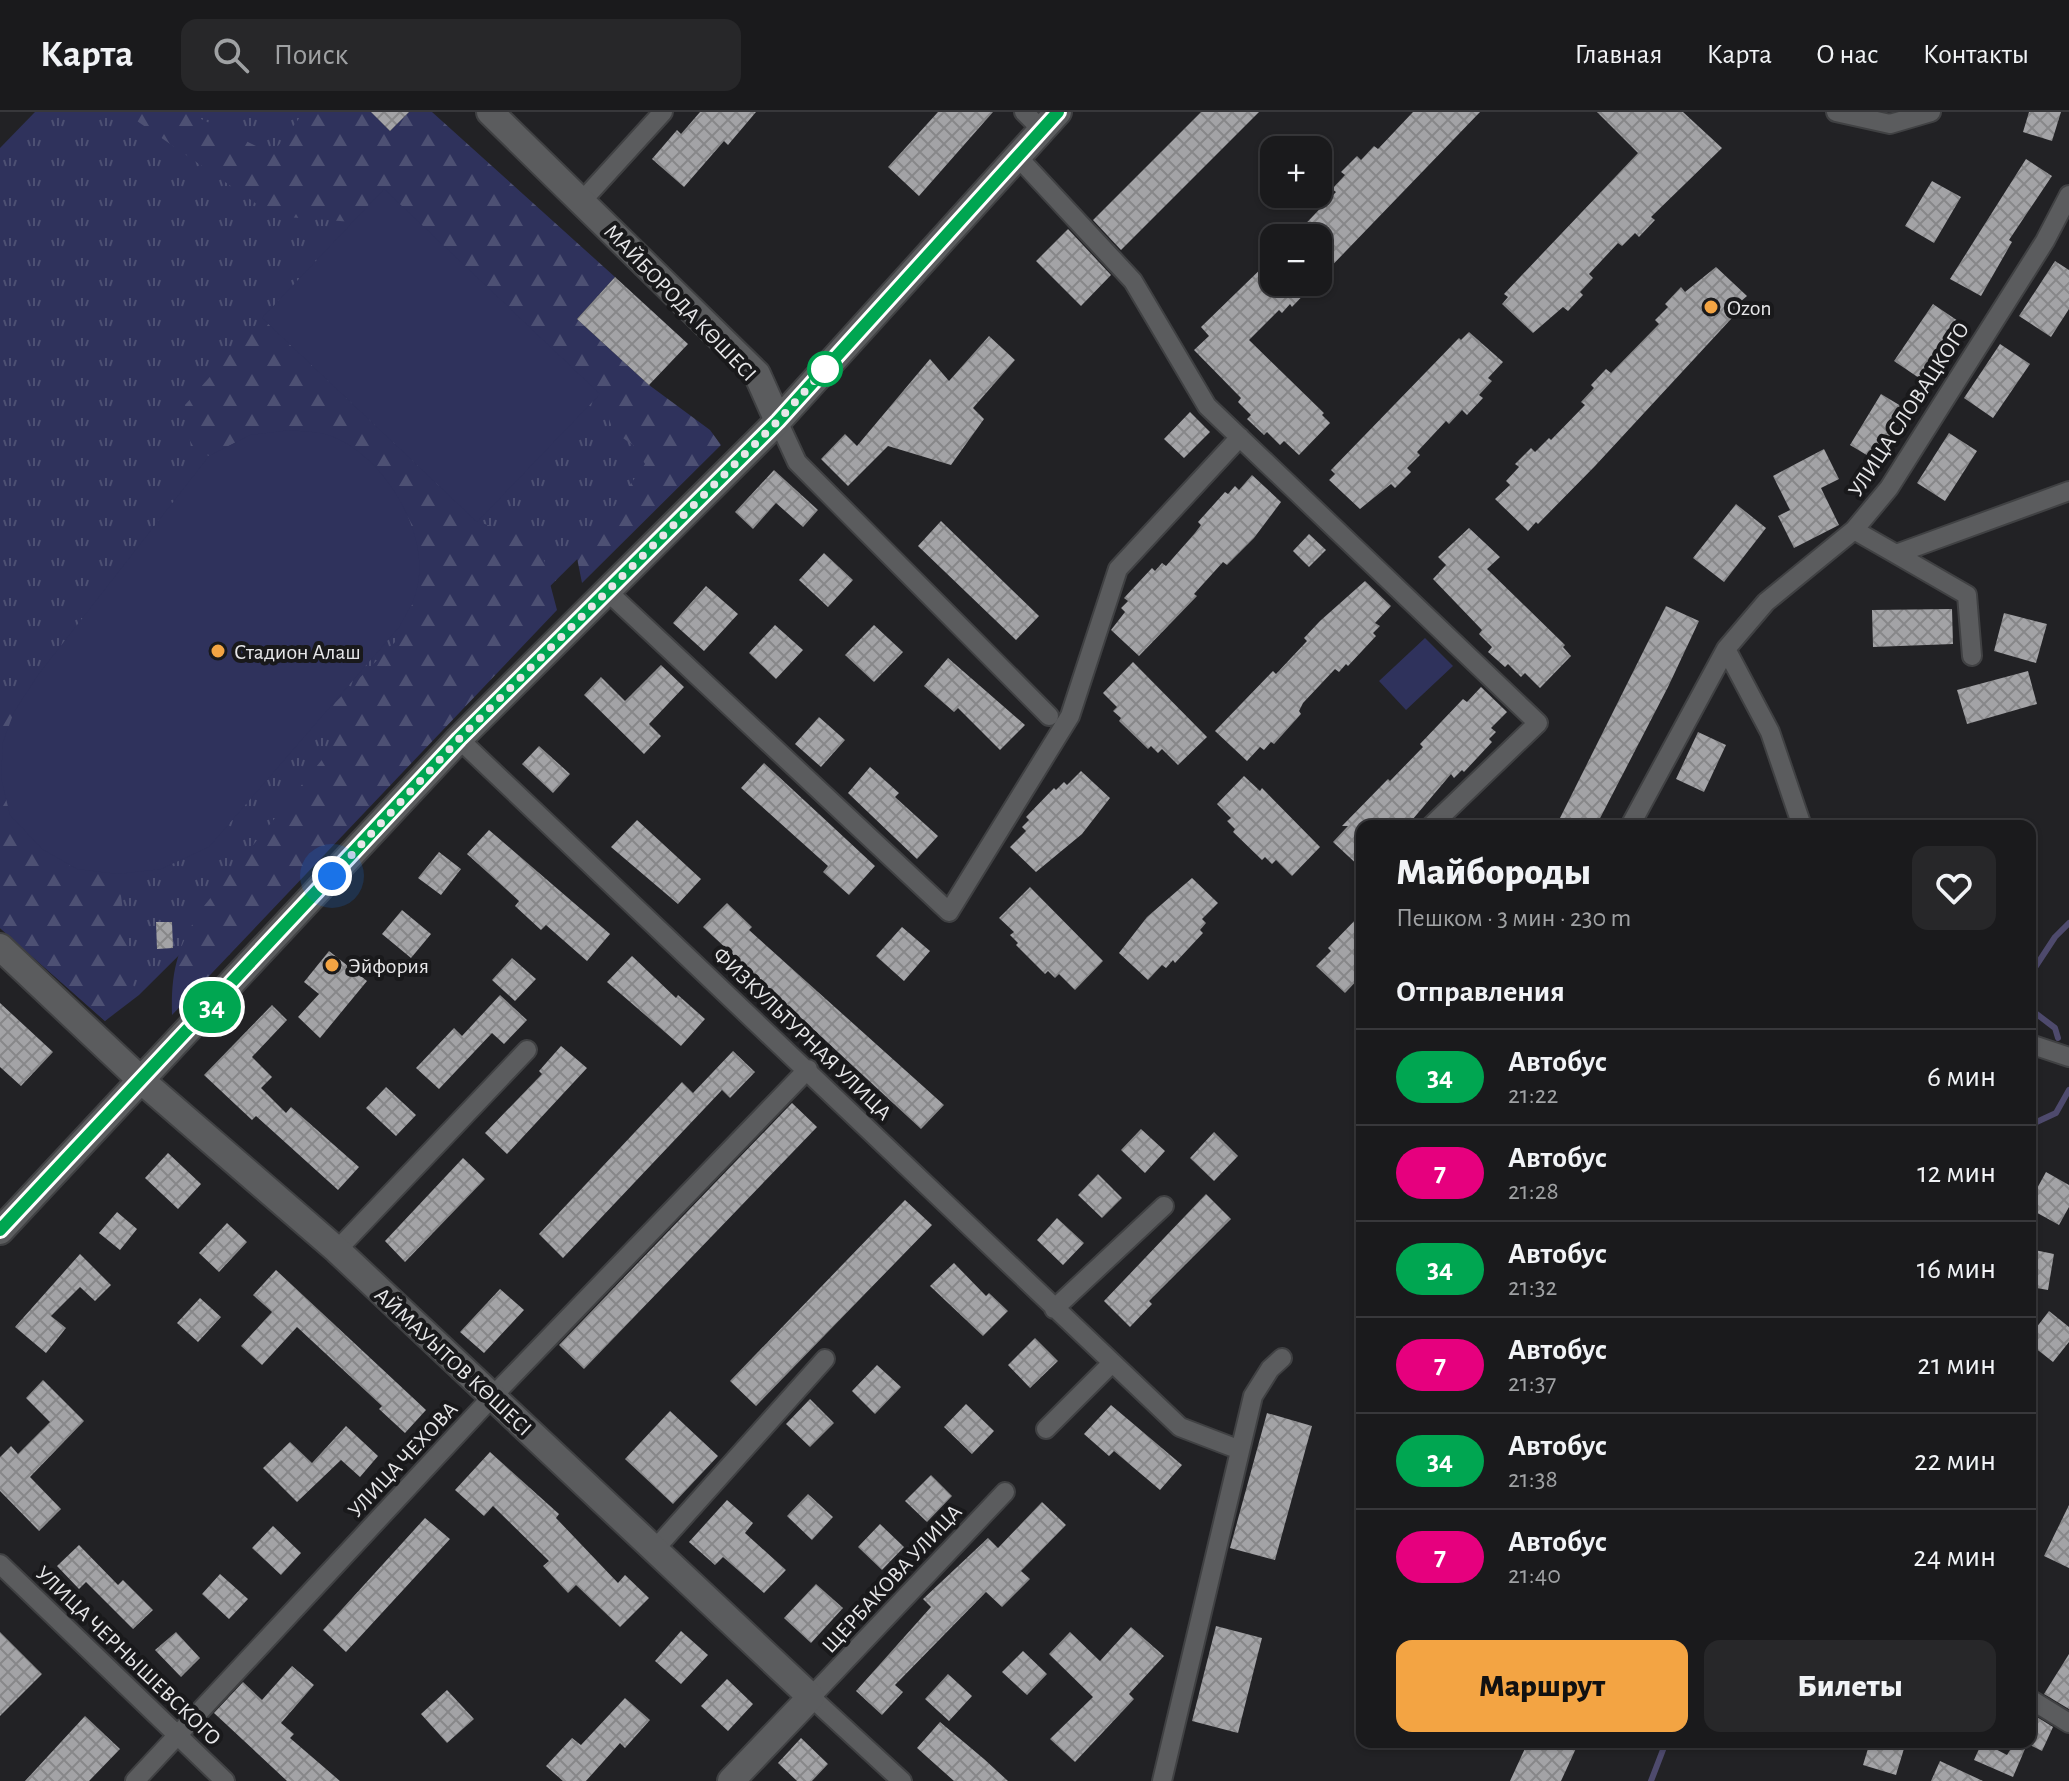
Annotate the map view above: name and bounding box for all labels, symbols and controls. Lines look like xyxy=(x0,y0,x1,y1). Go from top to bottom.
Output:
search box xyxy=(181,19,741,91)
icon: search xyxy=(209,33,253,77)
text: Карта xyxy=(40,36,133,74)
text: Поиск xyxy=(273,40,348,70)
text: Главная xyxy=(1574,41,1662,69)
text: Карта xyxy=(1706,41,1772,69)
text: О нас xyxy=(1816,41,1879,69)
text: Контакты xyxy=(1923,41,2029,69)
map controls xyxy=(1260,136,1332,296)
button: + xyxy=(1260,136,1332,208)
street label: МАЙБОРОДА КӨШЕСІ xyxy=(600,220,761,386)
button: − xyxy=(1260,224,1332,296)
place label: Ozon xyxy=(1727,297,1772,319)
marker: Ozon xyxy=(1702,298,1720,316)
street label: УЛИЦА СЛОВАЦКОГО xyxy=(1844,318,1973,501)
unlabelled marker xyxy=(808,352,842,386)
place label: Стадион Алаш xyxy=(234,641,361,663)
marker: Стадион Алаш xyxy=(209,642,227,660)
button: heart xyxy=(1912,846,1996,930)
text: Майбороды xyxy=(1396,854,1591,892)
your location xyxy=(312,856,352,896)
text: Пешком · 3 мин · 230 m xyxy=(1396,905,1631,931)
street label: ФИЗКУЛЬТУРНАЯ УЛИЦА xyxy=(709,943,896,1124)
place label: Эйфория xyxy=(348,955,429,977)
marker: Эйфория xyxy=(323,956,341,974)
text: Отправления xyxy=(1396,977,1565,1007)
line badge: 34 xyxy=(176,981,248,1033)
text: 34 xyxy=(199,993,225,1021)
text: Автобус xyxy=(1508,1047,1607,1077)
text: 6 мин xyxy=(1927,1062,1996,1092)
text: 34 xyxy=(1427,1063,1453,1091)
text: 21:22 xyxy=(1508,1082,1558,1108)
text: Автобус xyxy=(1508,1143,1607,1173)
text: 12 мин xyxy=(1917,1158,1996,1188)
text: 7 xyxy=(1434,1159,1446,1187)
text: 21:28 xyxy=(1508,1178,1559,1204)
text: Автобус xyxy=(1508,1239,1607,1269)
text: 16 мин xyxy=(1917,1254,1996,1284)
text: 34 xyxy=(1427,1255,1453,1283)
text: 21:32 xyxy=(1508,1274,1557,1300)
street label: АЙМАУЫТОВ КӨШЕСІ xyxy=(370,1283,536,1440)
text: Автобус xyxy=(1508,1335,1607,1365)
text: 21 мин xyxy=(1917,1350,1996,1380)
text: 7 xyxy=(1434,1351,1446,1379)
text: 21:37 xyxy=(1508,1370,1556,1396)
street label: УЛИЦА ЧЕХОВА xyxy=(344,1397,462,1522)
text: Автобус xyxy=(1508,1431,1607,1461)
text: 22 мин xyxy=(1914,1446,1996,1476)
text: 34 xyxy=(1427,1447,1453,1475)
text: 21:38 xyxy=(1508,1466,1558,1492)
street label: ЩЕРБАКОВА УЛИЦА xyxy=(817,1500,966,1657)
text: Автобус xyxy=(1508,1527,1607,1557)
text: 24 мин xyxy=(1913,1542,1996,1572)
text: 7 xyxy=(1434,1543,1446,1571)
street label: УЛИЦА ЧЕРНЫШЕВСКОГО xyxy=(31,1562,225,1750)
text: 21:40 xyxy=(1508,1562,1561,1588)
button: Маршрут xyxy=(1396,1640,1688,1732)
button: Билеты xyxy=(1704,1640,1996,1732)

